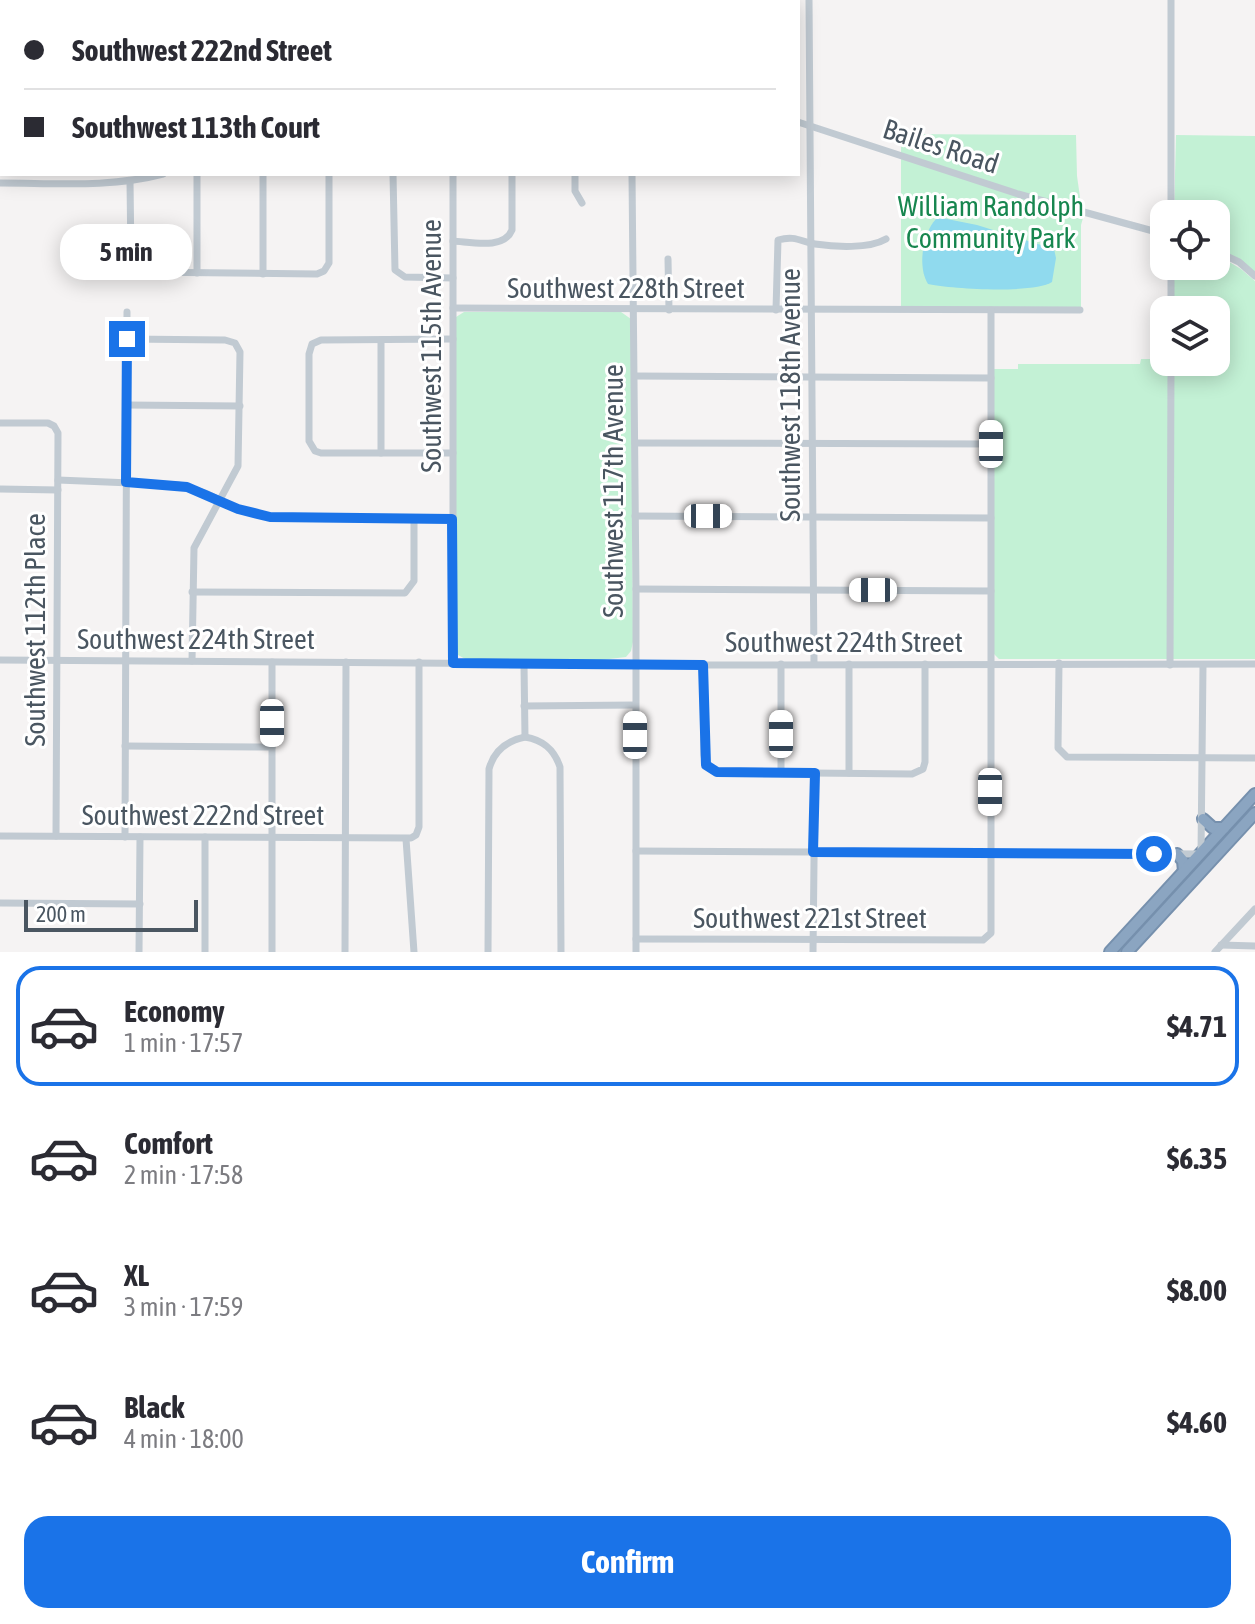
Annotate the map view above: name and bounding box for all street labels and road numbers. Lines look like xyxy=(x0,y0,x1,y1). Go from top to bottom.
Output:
street label: Bailes Road xyxy=(879,112,1003,180)
street label: Southwest 115th Avenue xyxy=(415,219,447,473)
street label: Southwest 118th Avenue xyxy=(774,268,806,522)
street label: Southwest 228th Street xyxy=(507,272,745,304)
street label: Southwest 117th Avenue xyxy=(597,364,629,618)
street label: Southwest 112th Place xyxy=(19,513,51,747)
street label: Southwest 224th Street xyxy=(77,623,315,655)
street label: Southwest 224th Street xyxy=(725,626,963,658)
street label: Southwest 222nd Street xyxy=(82,799,324,831)
street label: Southwest 221st Street xyxy=(693,902,927,934)

